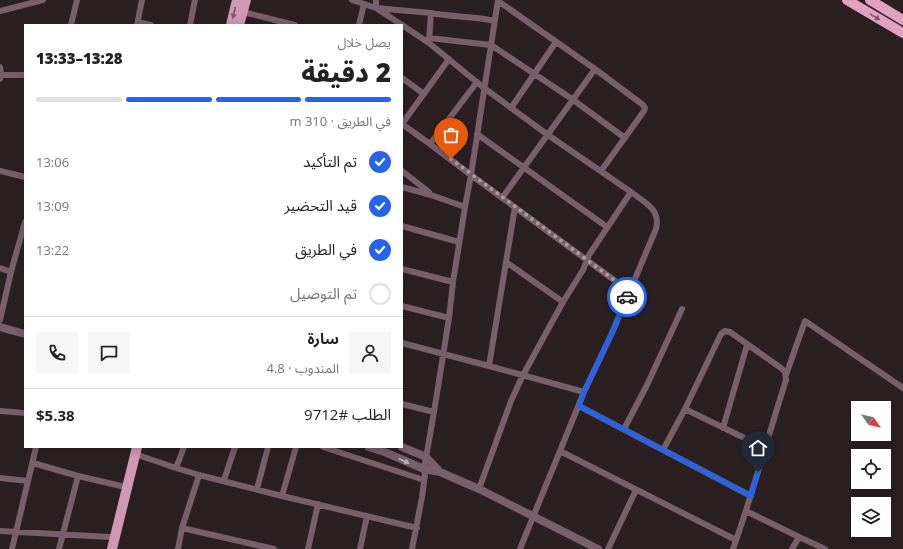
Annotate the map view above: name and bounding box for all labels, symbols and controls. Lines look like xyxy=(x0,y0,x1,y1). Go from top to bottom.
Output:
one-way arrow xyxy=(230,6,236,19)
one-way arrow xyxy=(869,13,881,20)
text: يصل خلال xyxy=(337,33,391,51)
text: 13:28–13:33 xyxy=(36,48,123,68)
text: 2 دقيقة xyxy=(301,54,391,90)
text: في الطريق · 310 m xyxy=(289,112,391,130)
pin xyxy=(434,118,468,159)
icon: bag xyxy=(440,124,462,146)
text: تم التأكيد xyxy=(303,151,357,171)
icon: check xyxy=(369,151,391,173)
text: 13:06 xyxy=(36,153,69,171)
text: قيد التحضير xyxy=(284,195,357,215)
icon: check xyxy=(369,195,391,217)
text: 13:09 xyxy=(36,197,69,215)
text: في الطريق xyxy=(295,239,357,259)
icon: check xyxy=(369,239,391,261)
text: 13:22 xyxy=(36,241,69,259)
courier xyxy=(607,277,647,317)
text: تم التوصيل xyxy=(290,283,357,303)
icon: car xyxy=(616,286,638,308)
text: سارة xyxy=(307,328,339,348)
button: phone xyxy=(36,332,78,374)
button: chat xyxy=(88,332,130,374)
button: person xyxy=(349,332,391,374)
text: المندوب · 4.8 xyxy=(266,359,339,377)
north arrow xyxy=(851,401,891,441)
map controls xyxy=(851,401,891,537)
text: الطلب #9712 xyxy=(304,404,391,424)
text: $5.38 xyxy=(36,405,75,425)
pin xyxy=(741,431,775,472)
icon: home xyxy=(747,437,769,459)
button: locate xyxy=(851,449,891,489)
one-way arrow xyxy=(398,457,410,464)
button: layers xyxy=(851,497,891,537)

